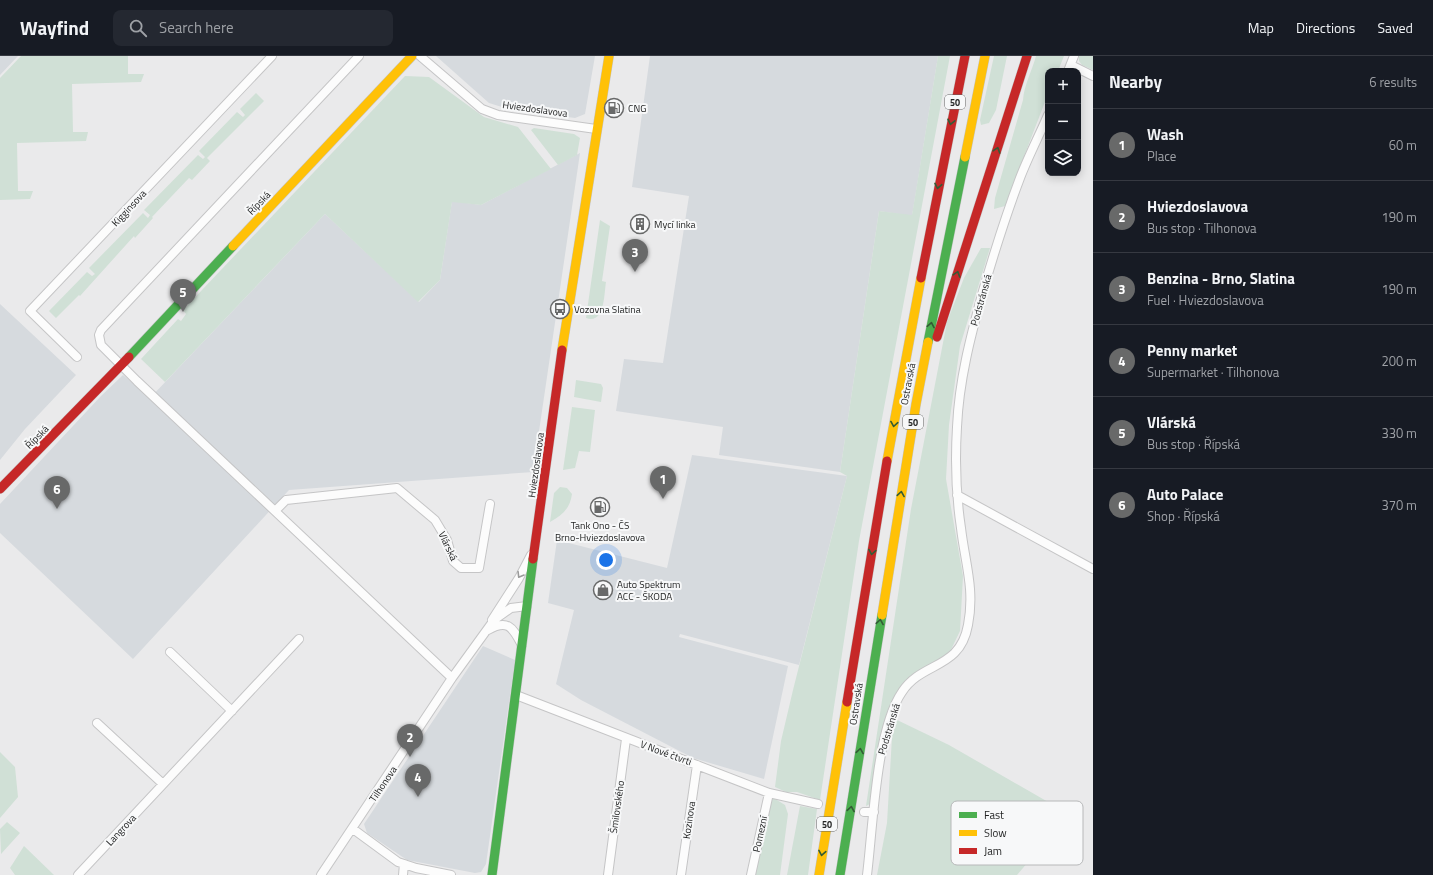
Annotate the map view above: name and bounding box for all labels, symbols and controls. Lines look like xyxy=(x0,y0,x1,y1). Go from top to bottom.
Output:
search box xyxy=(113,10,393,46)
text: Wayfind xyxy=(20,13,89,42)
text: Search here xyxy=(159,16,234,39)
icon: search xyxy=(127,17,149,39)
text: Map xyxy=(1248,17,1274,38)
text: Directions xyxy=(1296,17,1355,38)
text: Saved xyxy=(1377,17,1413,38)
map controls xyxy=(1045,68,1081,176)
button: + xyxy=(1045,68,1081,104)
text: Nearby xyxy=(1109,69,1162,95)
text: 6 results xyxy=(1369,72,1417,92)
road number: 50 xyxy=(945,95,965,109)
street label: Hviezdoslavova xyxy=(502,97,568,121)
fuel station icon: CNG xyxy=(603,97,625,119)
place label: CNG xyxy=(628,101,646,116)
button: − xyxy=(1045,104,1081,140)
one-way arrow xyxy=(948,118,956,125)
text: Wash xyxy=(1147,123,1184,146)
text: 1 xyxy=(1118,135,1126,155)
text: 60 m xyxy=(1389,135,1417,155)
button: layers xyxy=(1045,140,1081,176)
text: Place xyxy=(1147,146,1176,166)
one-way arrow xyxy=(992,147,1001,154)
one-way arrow xyxy=(935,183,943,189)
street label: Kigginsova xyxy=(108,186,150,230)
street label: Řípská xyxy=(244,188,274,218)
text: Hviezdoslavova xyxy=(1147,195,1248,218)
text: 2 xyxy=(1118,207,1126,227)
text: 190 m xyxy=(1381,207,1417,227)
building icon: Mycí linka xyxy=(629,213,651,235)
place label: Mycí linka xyxy=(654,217,696,232)
text: Bus stop · Tilhonova xyxy=(1147,218,1257,238)
pin: 3 xyxy=(622,239,648,272)
text: Benzina - Brno, Slatina xyxy=(1147,267,1295,290)
one-way arrow xyxy=(953,270,961,277)
street label: Podstránská xyxy=(967,273,995,327)
pin: 5 xyxy=(170,279,196,312)
text: 3 xyxy=(1118,279,1126,299)
text: 190 m xyxy=(1381,279,1417,299)
text: Fuel · Hviezdoslavova xyxy=(1147,290,1264,310)
bus stop icon: Vozovna Slatina xyxy=(549,298,571,320)
place label: Vozovna Slatina xyxy=(574,302,641,317)
one-way arrow xyxy=(927,322,935,328)
text: Penny market xyxy=(1147,339,1237,362)
text: 4 xyxy=(1118,351,1126,371)
text: 200 m xyxy=(1381,351,1417,371)
street label: Ostravská xyxy=(897,362,919,406)
text: Supermarket · Tilhonova xyxy=(1147,362,1279,382)
text: Vlárská xyxy=(1147,411,1196,434)
road number: 50 xyxy=(903,415,923,429)
one-way arrow xyxy=(890,421,898,427)
street label: Řípská xyxy=(22,422,52,452)
text: 5 xyxy=(1118,423,1126,443)
text: 330 m xyxy=(1381,423,1417,443)
street label: Hviezdoslavova xyxy=(524,432,548,498)
text: Bus stop · Řípská xyxy=(1147,434,1240,454)
pin: 1 xyxy=(650,466,676,499)
pin: 6 xyxy=(44,476,70,509)
text: Auto Palace xyxy=(1147,483,1224,506)
one-way arrow xyxy=(896,491,905,497)
text: 6 xyxy=(1118,495,1126,515)
text: 370 m xyxy=(1381,495,1417,515)
fuel station icon: Tank Ono - ČS Brno-Hviezdoslavova xyxy=(589,496,611,518)
text: Shop · Řípská xyxy=(1147,506,1220,526)
place label: Tank Ono - ČS Brno-Hviezdoslavova xyxy=(555,518,645,545)
street label: Vlárská xyxy=(435,529,461,563)
one-way arrow xyxy=(869,549,877,556)
your location xyxy=(596,550,616,570)
one-way arrow xyxy=(517,571,524,578)
place label: Auto Spektrum ACC - ŠKODA xyxy=(617,577,680,604)
shop icon: Auto Spektrum ACC - ŠKODA xyxy=(592,579,614,601)
one-way arrow xyxy=(876,619,884,626)
street label: Ostravská xyxy=(845,682,867,726)
street label: Podstránská xyxy=(874,702,904,756)
pin: 2 xyxy=(397,724,423,757)
street label: V Nové čtvrti xyxy=(638,737,694,769)
one-way arrow xyxy=(855,748,864,754)
street label: Tilhonova xyxy=(365,763,401,805)
pin: 4 xyxy=(405,764,431,797)
street label: Šmilovského xyxy=(606,780,628,834)
street label: Kozinova xyxy=(679,800,699,840)
legend xyxy=(951,801,1083,865)
one-way arrow xyxy=(846,806,855,812)
text: Fast xyxy=(984,807,1004,823)
street label: Langrova xyxy=(102,811,140,849)
street label: Pomezní xyxy=(749,814,771,854)
road number: 50 xyxy=(817,817,837,831)
text: Slow xyxy=(984,825,1007,841)
text: Jam xyxy=(984,843,1002,859)
one-way arrow xyxy=(819,850,827,856)

